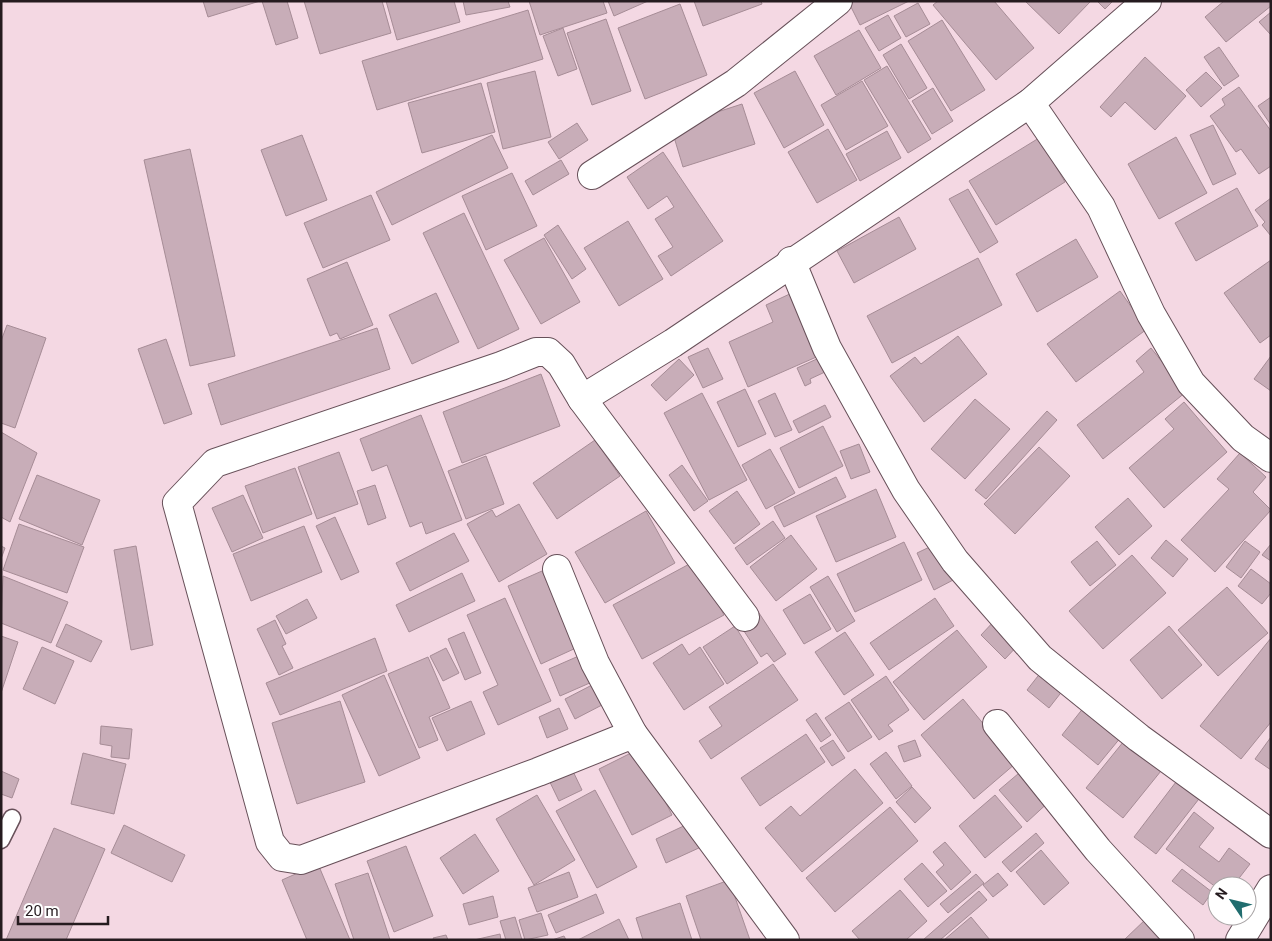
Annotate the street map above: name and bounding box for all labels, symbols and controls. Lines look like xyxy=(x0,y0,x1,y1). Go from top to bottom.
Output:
north arrow xyxy=(1207,876,1257,926)
text: N xyxy=(1212,885,1231,902)
scale bar xyxy=(18,894,108,926)
text: 20 m xyxy=(25,902,59,920)

